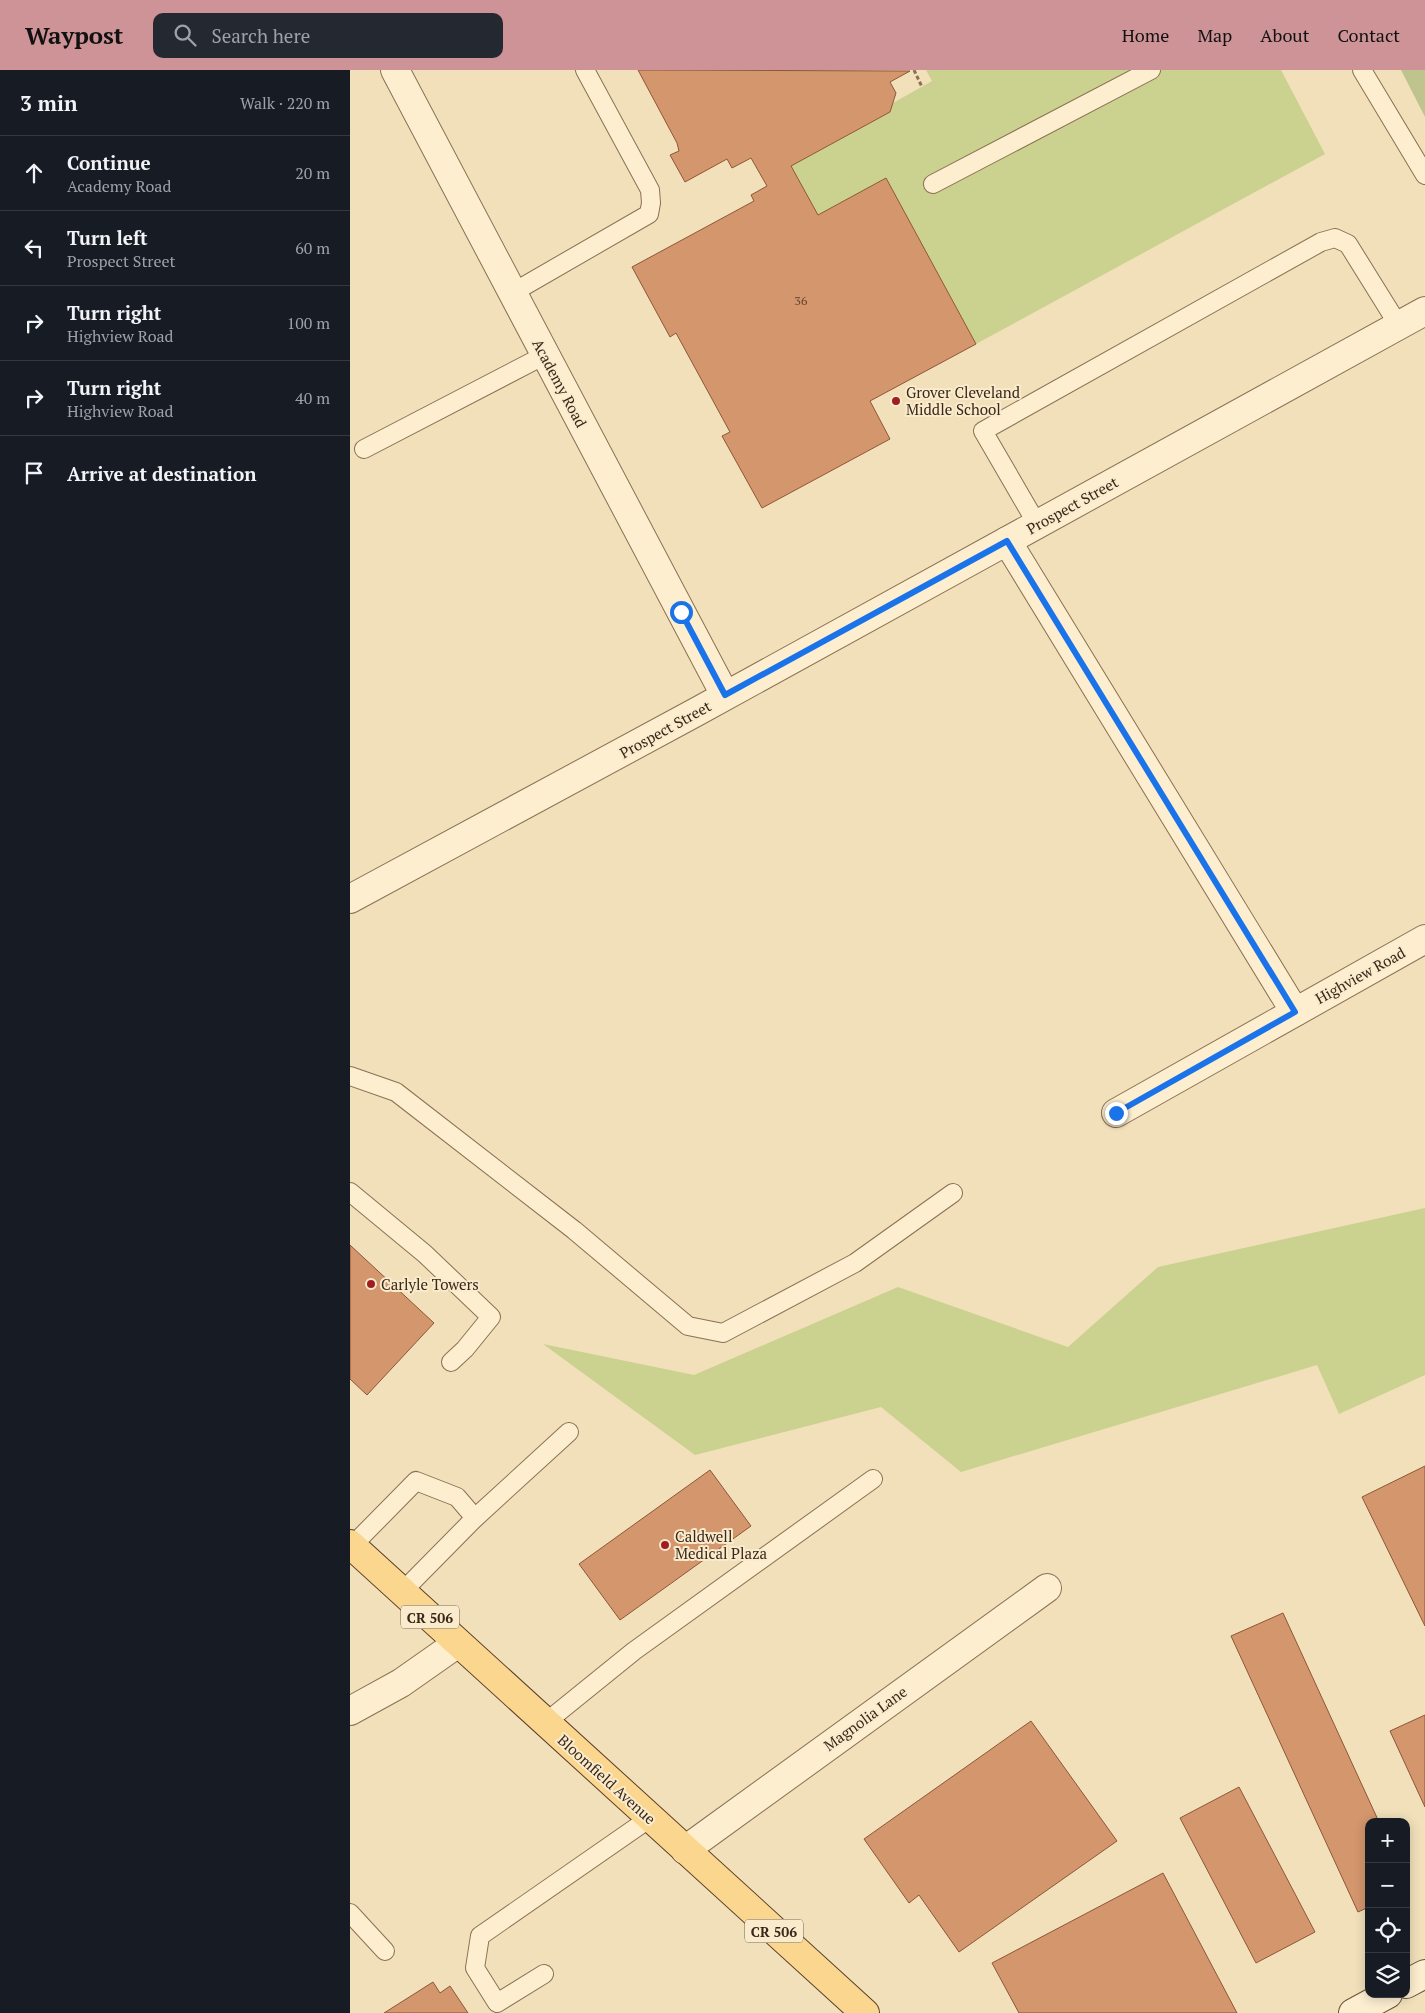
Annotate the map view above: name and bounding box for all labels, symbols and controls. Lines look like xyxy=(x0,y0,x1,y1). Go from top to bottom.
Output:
search box xyxy=(153,13,503,58)
text: Waypost xyxy=(25,19,123,51)
icon: search xyxy=(171,21,199,49)
text: Search here xyxy=(211,23,310,48)
text: Home xyxy=(1122,23,1169,47)
text: Map xyxy=(1197,23,1232,47)
text: About xyxy=(1260,23,1309,47)
text: Contact xyxy=(1337,23,1400,47)
text: 3 min xyxy=(20,89,77,117)
text: Walk · 220 m xyxy=(240,92,330,114)
text: Continue xyxy=(67,150,151,175)
icon: ahead xyxy=(20,159,48,187)
text: 20 m xyxy=(295,162,330,184)
text: Academy Road xyxy=(67,175,171,197)
text: Turn left xyxy=(67,225,148,250)
icon: left xyxy=(20,234,48,262)
text: 60 m xyxy=(295,237,330,259)
text: Prospect Street xyxy=(67,250,176,272)
house number: 36 xyxy=(795,293,808,308)
text: Turn right xyxy=(67,300,161,325)
icon: right xyxy=(20,309,48,337)
text: 100 m xyxy=(287,312,330,334)
text: Highview Road xyxy=(67,325,173,347)
street label: Academy Road xyxy=(528,335,592,431)
text: Turn right xyxy=(67,375,161,400)
place label: Grover Cleveland Middle School xyxy=(906,382,1020,419)
icon: right xyxy=(20,384,48,412)
text: 40 m xyxy=(295,387,330,409)
marker: Grover Cleveland Middle School xyxy=(890,395,902,407)
text: Highview Road xyxy=(67,400,173,422)
icon: arrive xyxy=(20,459,48,487)
text: Arrive at destination xyxy=(67,461,256,486)
street label: Prospect Street xyxy=(1023,471,1122,538)
route start xyxy=(670,601,693,624)
street label: Prospect Street xyxy=(616,695,715,762)
street label: Highview Road xyxy=(1312,942,1408,1008)
route end xyxy=(1105,1102,1128,1125)
place label: Carlyle Towers xyxy=(381,1274,479,1294)
marker: Carlyle Towers xyxy=(365,1278,377,1290)
place label: Caldwell Medical Plaza xyxy=(675,1526,767,1563)
marker: Caldwell Medical Plaza xyxy=(659,1539,671,1551)
road number: CR 506 xyxy=(401,1605,459,1628)
street label: Magnolia Lane xyxy=(819,1681,911,1755)
street label: Bloomfield Avenue xyxy=(554,1730,660,1828)
map controls xyxy=(1365,1818,1410,1998)
button: + xyxy=(1365,1818,1410,1863)
button: − xyxy=(1365,1863,1410,1908)
button: locate xyxy=(1365,1908,1410,1953)
road number: CR 506 xyxy=(745,1920,803,1942)
button: layers xyxy=(1365,1953,1410,1998)

